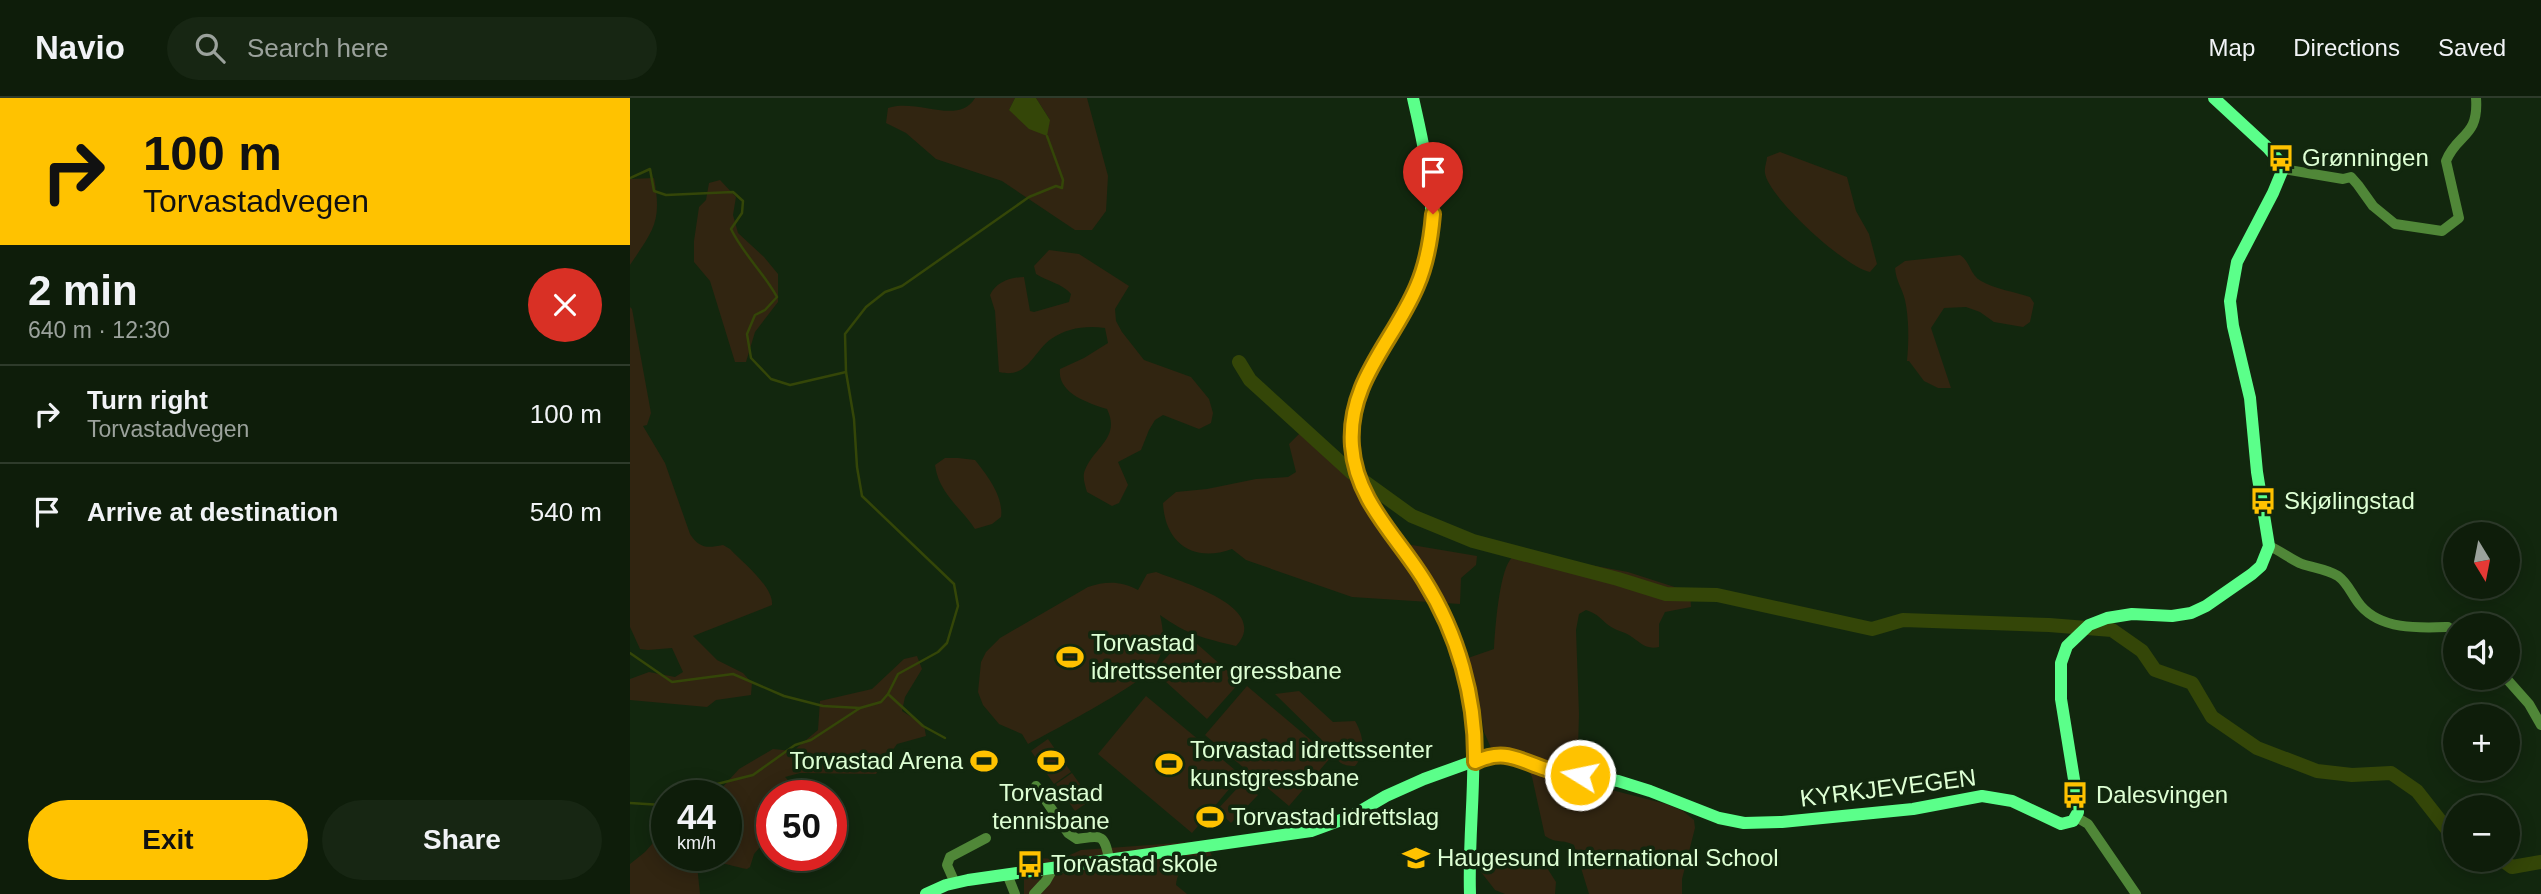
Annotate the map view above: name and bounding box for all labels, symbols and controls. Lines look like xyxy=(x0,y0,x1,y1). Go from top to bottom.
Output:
search box xyxy=(167,17,657,80)
text: Navio xyxy=(35,29,125,66)
icon: search xyxy=(191,29,229,67)
text: Search here xyxy=(247,33,389,63)
text: Map xyxy=(2209,34,2255,61)
text: Directions xyxy=(2293,34,2400,61)
text: Saved xyxy=(2438,34,2506,61)
icon: right xyxy=(28,126,119,217)
text: 100 m xyxy=(143,126,282,180)
pin xyxy=(1403,142,1463,214)
bus stop icon: Grønningen xyxy=(2266,143,2296,173)
place label: Grønningen xyxy=(2302,144,2429,171)
icon: arrive xyxy=(1414,153,1452,191)
text: Torvastadvegen xyxy=(143,183,369,219)
text: 2 min xyxy=(28,267,138,314)
button: close xyxy=(528,268,602,342)
text: 640 m · 12:30 xyxy=(28,317,170,343)
text: Turn right xyxy=(87,385,208,415)
icon: right xyxy=(28,395,66,433)
text: 100 m xyxy=(530,399,602,429)
text: Torvastadvegen xyxy=(87,416,249,442)
bus stop icon: Skjølingstad xyxy=(2248,486,2278,516)
place label: Skjølingstad xyxy=(2284,487,2415,514)
icon: arrive xyxy=(28,493,66,531)
text: Arrive at destination xyxy=(87,497,338,527)
text: 540 m xyxy=(530,497,602,527)
north arrow xyxy=(2443,522,2520,598)
map controls xyxy=(2443,522,2520,872)
button: sound xyxy=(2443,613,2520,690)
place label: Torvastad idrettssenter gressbane xyxy=(1091,629,1342,684)
sports icon: Torvastad idrettssenter gressbane xyxy=(1055,642,1085,672)
button: + xyxy=(2443,704,2520,781)
place label: Torvastad idrettssenter kunstgressbane xyxy=(1190,736,1433,791)
position arrow xyxy=(1543,738,1617,812)
sports icon: Torvastad Arena xyxy=(969,746,999,776)
sports icon: Torvastad tennisbane xyxy=(1036,746,1066,776)
place label: Torvastad Arena xyxy=(790,747,964,774)
sports icon: Torvastad idrettssenter kunstgressbane xyxy=(1154,749,1184,779)
street label: KYRKJEVEGEN xyxy=(1798,763,1978,812)
place label: Torvastad tennisbane xyxy=(992,779,1110,834)
speed limit sign: 50 xyxy=(756,780,847,871)
bus stop icon: Dalesvingen xyxy=(2060,780,2090,810)
place label: Dalesvingen xyxy=(2096,781,2228,808)
button: − xyxy=(2443,795,2520,872)
text: 44 xyxy=(677,797,716,836)
button: Exit xyxy=(28,800,308,880)
button: Share xyxy=(322,800,602,880)
sports icon: Torvastad idrettslag xyxy=(1195,802,1225,832)
place label: Torvastad idrettslag xyxy=(1231,803,1439,830)
text: km/h xyxy=(677,833,716,853)
school or university icon: Haugesund International School xyxy=(1401,843,1431,873)
place label: Haugesund International School xyxy=(1437,844,1779,871)
bus stop icon: Torvastad skole xyxy=(1015,849,1045,879)
place label: Torvastad skole xyxy=(1051,850,1218,877)

